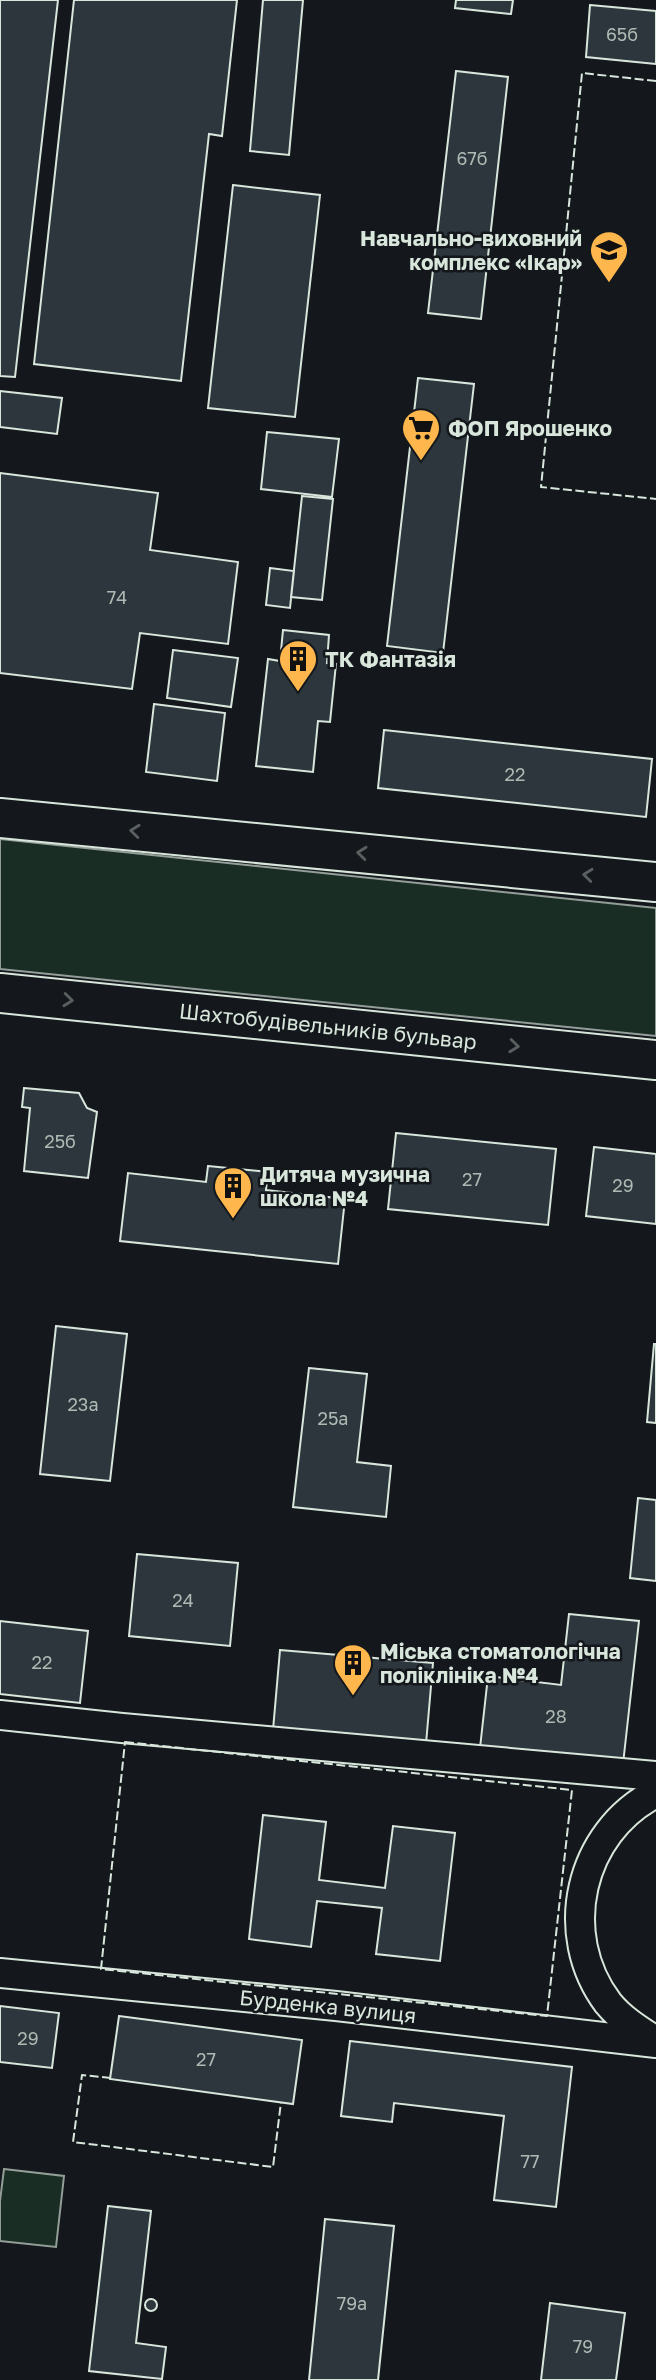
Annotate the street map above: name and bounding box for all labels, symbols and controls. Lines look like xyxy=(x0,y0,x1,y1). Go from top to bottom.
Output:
house number: 65б xyxy=(606,23,638,45)
house number: 67б xyxy=(456,147,488,169)
place label: Навчально-виховний комплекс «Ікар» xyxy=(360,225,582,275)
school or university icon: Навчально-виховний комплекс «Ікар» xyxy=(588,229,630,284)
supermarket icon: ФОП Ярошенко xyxy=(400,407,442,462)
place label: ФОП Ярошенко xyxy=(448,415,612,441)
house number: 74 xyxy=(107,586,127,608)
building icon: ТК Фантазія xyxy=(277,638,319,693)
place label: ТК Фантазія xyxy=(325,646,456,672)
house number: 22 xyxy=(505,763,525,785)
one-way arrow xyxy=(129,824,141,839)
one-way arrow xyxy=(356,846,367,861)
one-way arrow xyxy=(582,868,594,883)
one-way arrow xyxy=(62,992,74,1007)
street label: Шахтобудівельників бульвар xyxy=(178,997,478,1055)
one-way arrow xyxy=(508,1038,519,1053)
house number: 25б xyxy=(44,1130,76,1152)
place label: Дитяча музична школа №4 xyxy=(260,1161,430,1211)
building icon: Дитяча музична школа №4 xyxy=(212,1165,254,1220)
house number: 27 xyxy=(462,1168,482,1190)
house number: 29 xyxy=(612,1174,634,1196)
house number: 23а xyxy=(67,1393,99,1415)
house number: 25а xyxy=(317,1407,349,1429)
house number: 24 xyxy=(172,1589,194,1611)
place label: Міська стоматологічна поліклініка №4 xyxy=(380,1638,621,1688)
building icon: Міська стоматологічна поліклініка №4 xyxy=(332,1642,374,1697)
house number: 22 xyxy=(32,1651,52,1673)
house number: 28 xyxy=(545,1705,567,1727)
street label: Бурденка вулиця xyxy=(238,1984,418,2028)
house number: 29 xyxy=(17,2027,39,2049)
house number: 27 xyxy=(196,2048,216,2070)
house number: 77 xyxy=(520,2150,540,2172)
house number: 79а xyxy=(337,2292,367,2314)
house number: 79 xyxy=(573,2335,593,2357)

